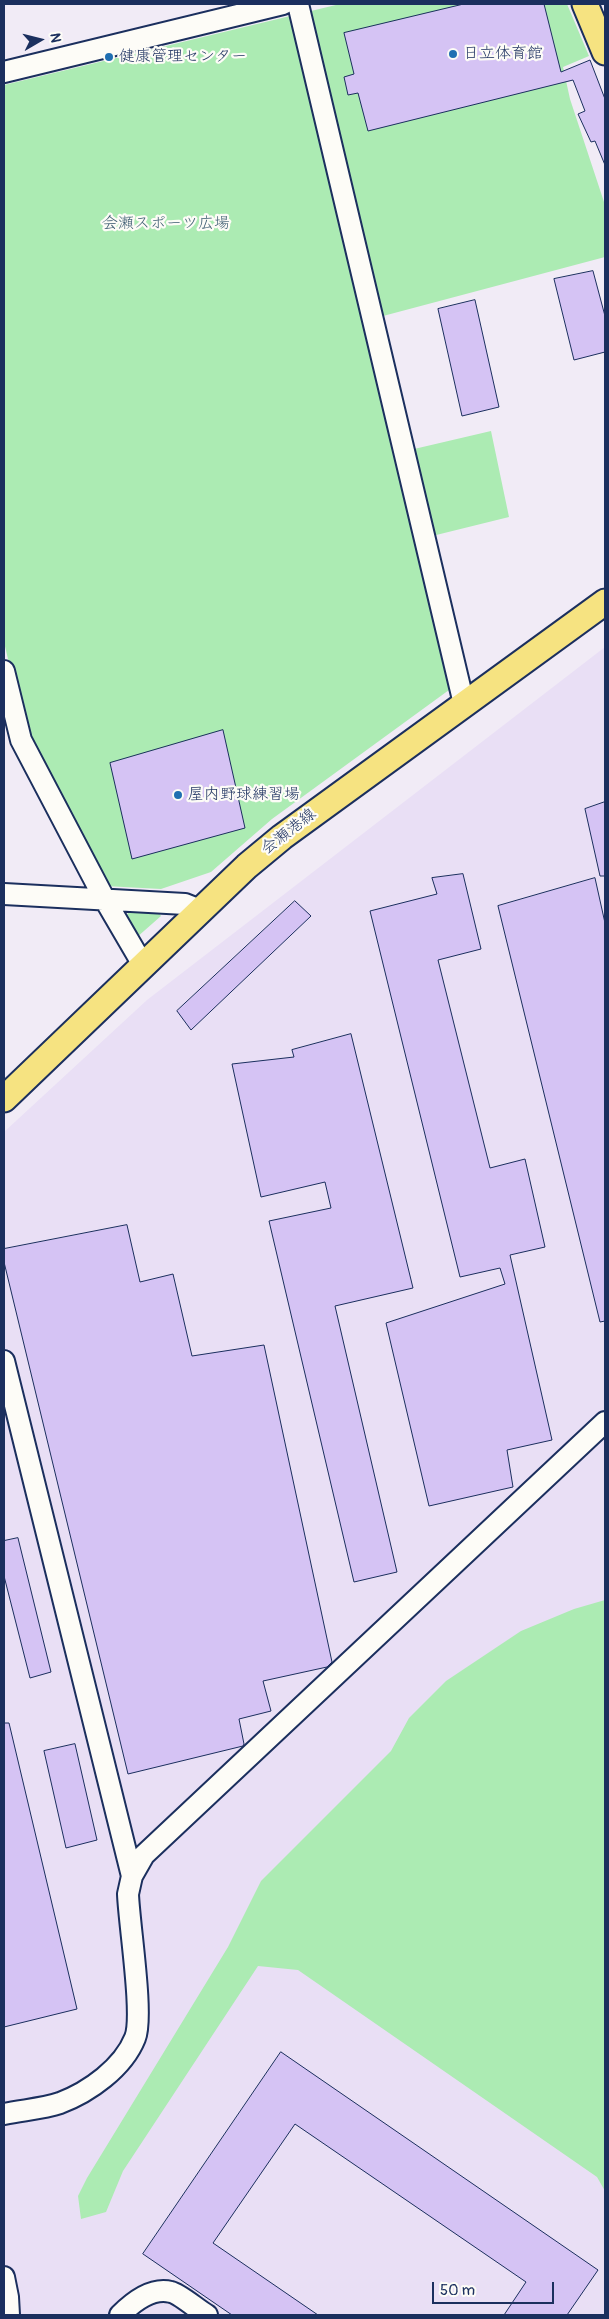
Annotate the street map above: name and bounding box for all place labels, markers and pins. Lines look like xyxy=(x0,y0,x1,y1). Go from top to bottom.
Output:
place label: 日立体育館 xyxy=(463,44,543,64)
place label: 健康管理センター xyxy=(119,47,247,67)
marker: 日立体育館 xyxy=(447,48,459,60)
marker: 健康管理センター xyxy=(103,51,115,63)
place label: 屋内野球練習場 xyxy=(188,785,300,805)
marker: 屋内野球練習場 xyxy=(172,789,184,801)

